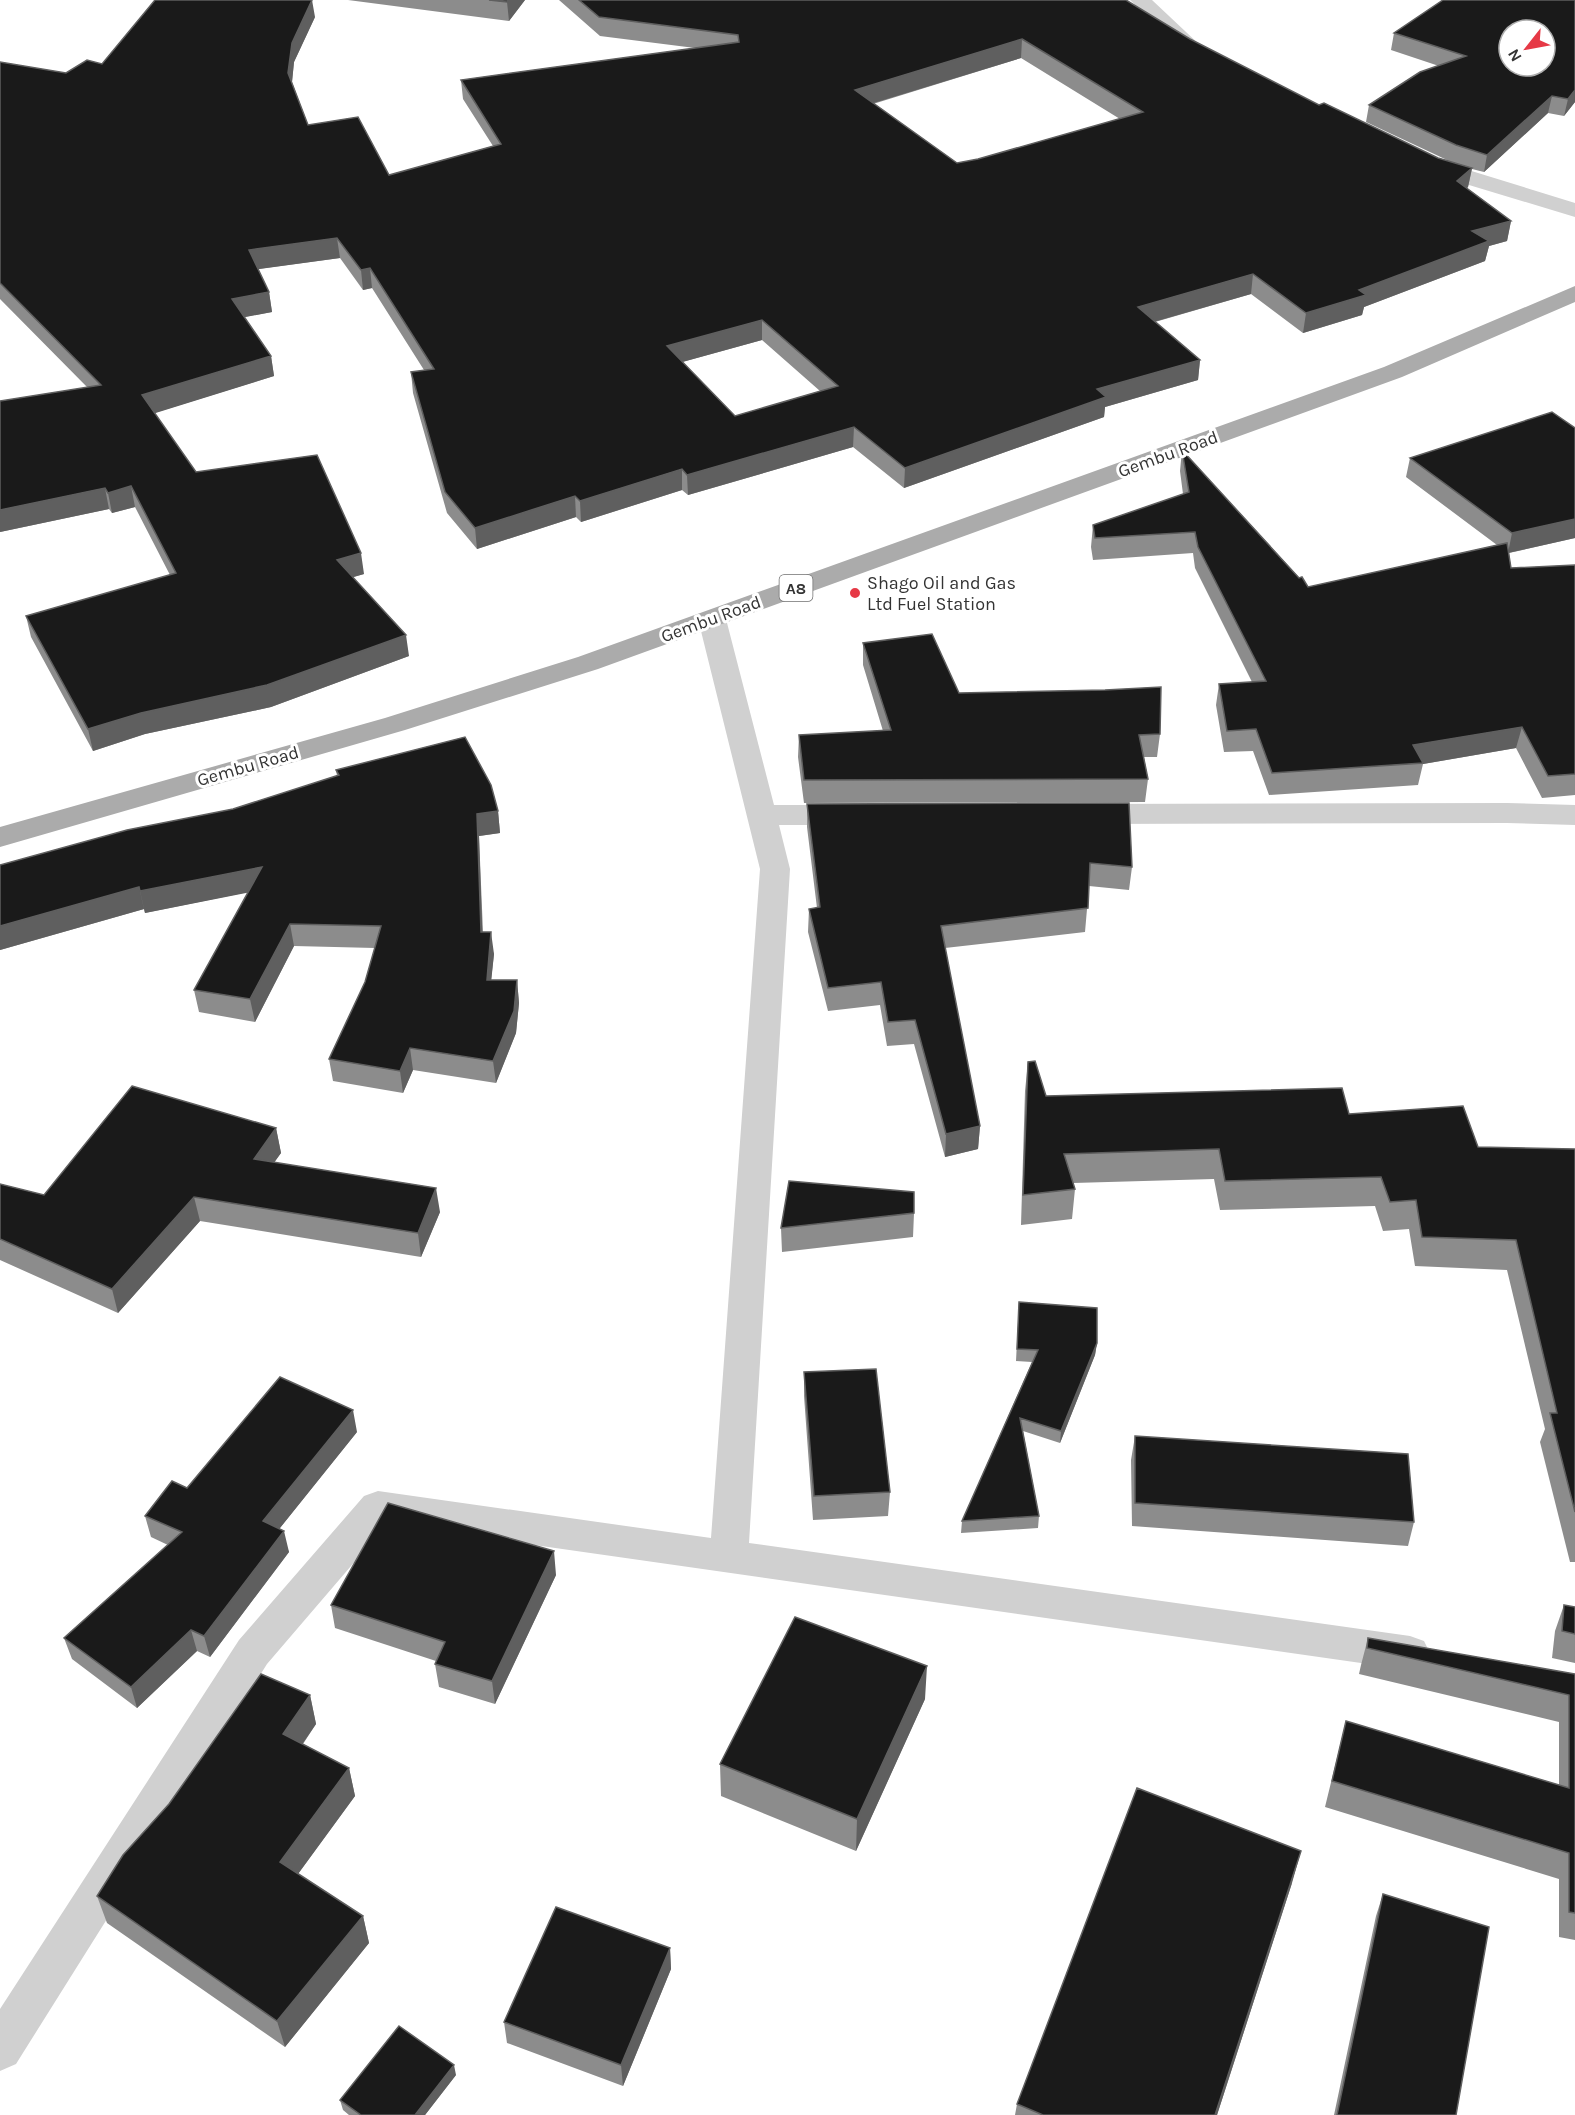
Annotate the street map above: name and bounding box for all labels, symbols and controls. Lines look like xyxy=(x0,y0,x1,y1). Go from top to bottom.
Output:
north arrow xyxy=(1497,18,1557,78)
text: N xyxy=(1503,46,1526,65)
street label: Gembu Road xyxy=(1115,426,1221,482)
place label: Shago Oil and Gas Ltd Fuel Station xyxy=(867,572,1016,615)
road number: A8 xyxy=(780,575,812,601)
marker: Shago Oil and Gas Ltd Fuel Station xyxy=(848,586,862,600)
street label: Gembu Road xyxy=(658,591,764,647)
street label: Gembu Road xyxy=(195,741,301,791)

